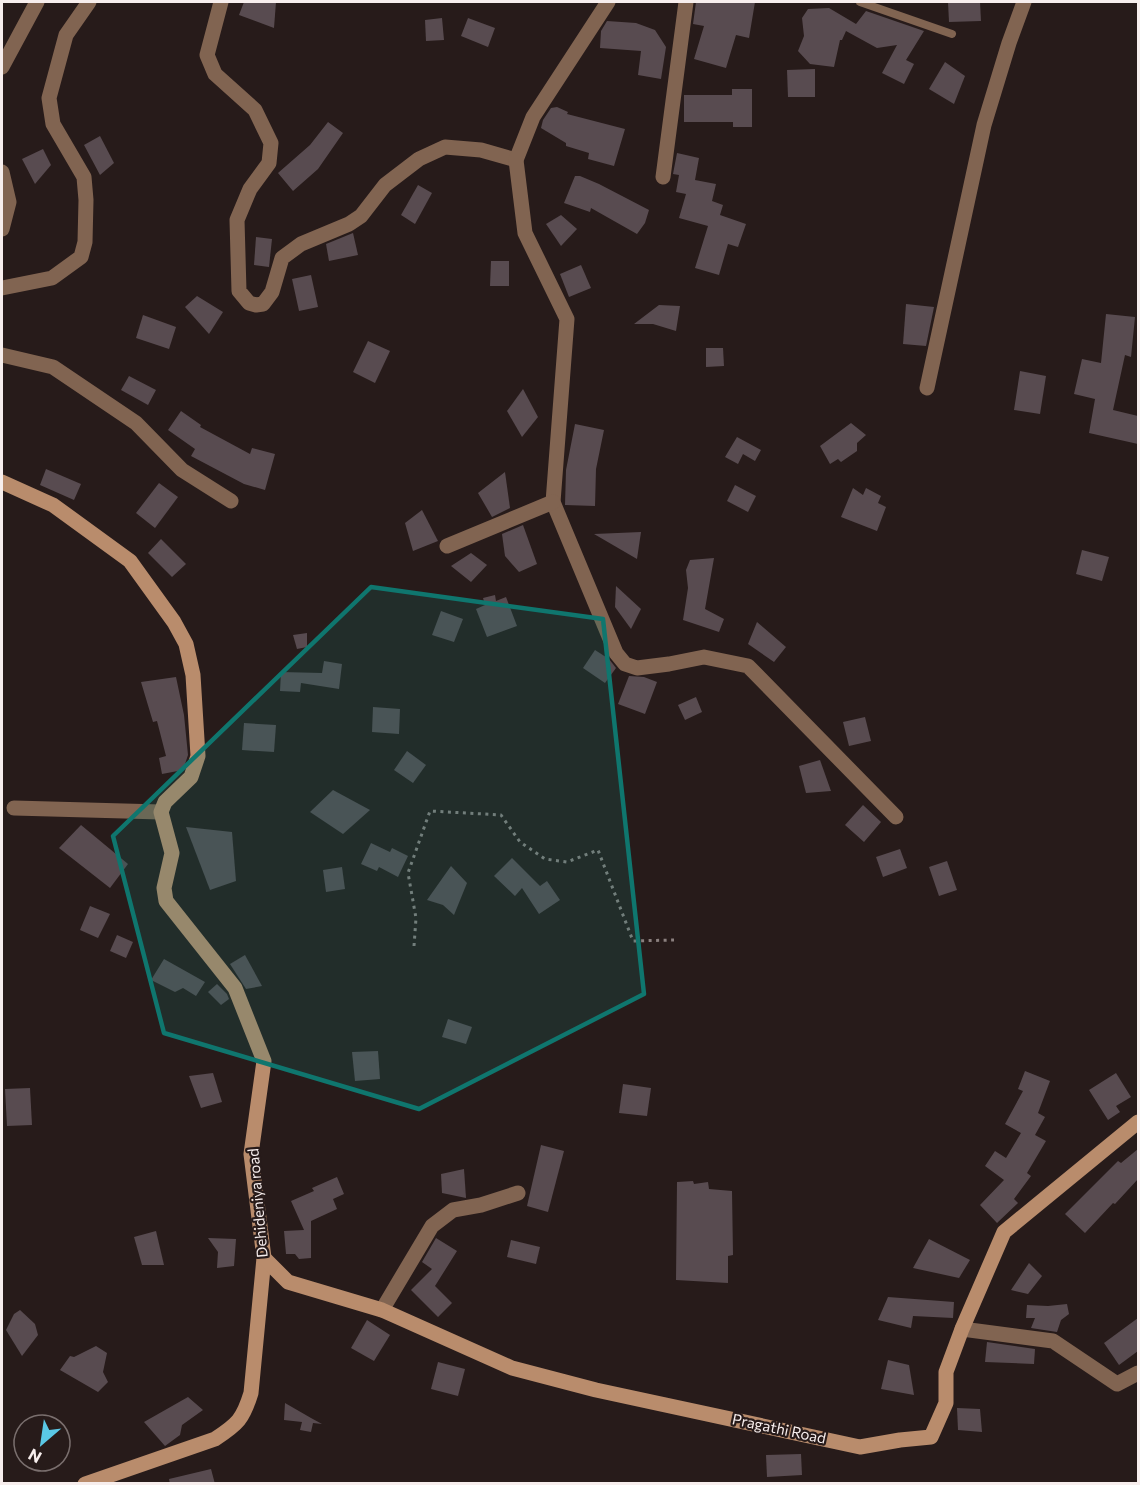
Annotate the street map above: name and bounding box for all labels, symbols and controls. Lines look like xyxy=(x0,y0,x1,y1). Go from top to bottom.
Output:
street label: Dehideniya road xyxy=(243,1148,271,1259)
street label: Pragathi Road xyxy=(731,1409,828,1447)
north arrow xyxy=(12,1413,72,1473)
text: N xyxy=(25,1445,44,1468)

